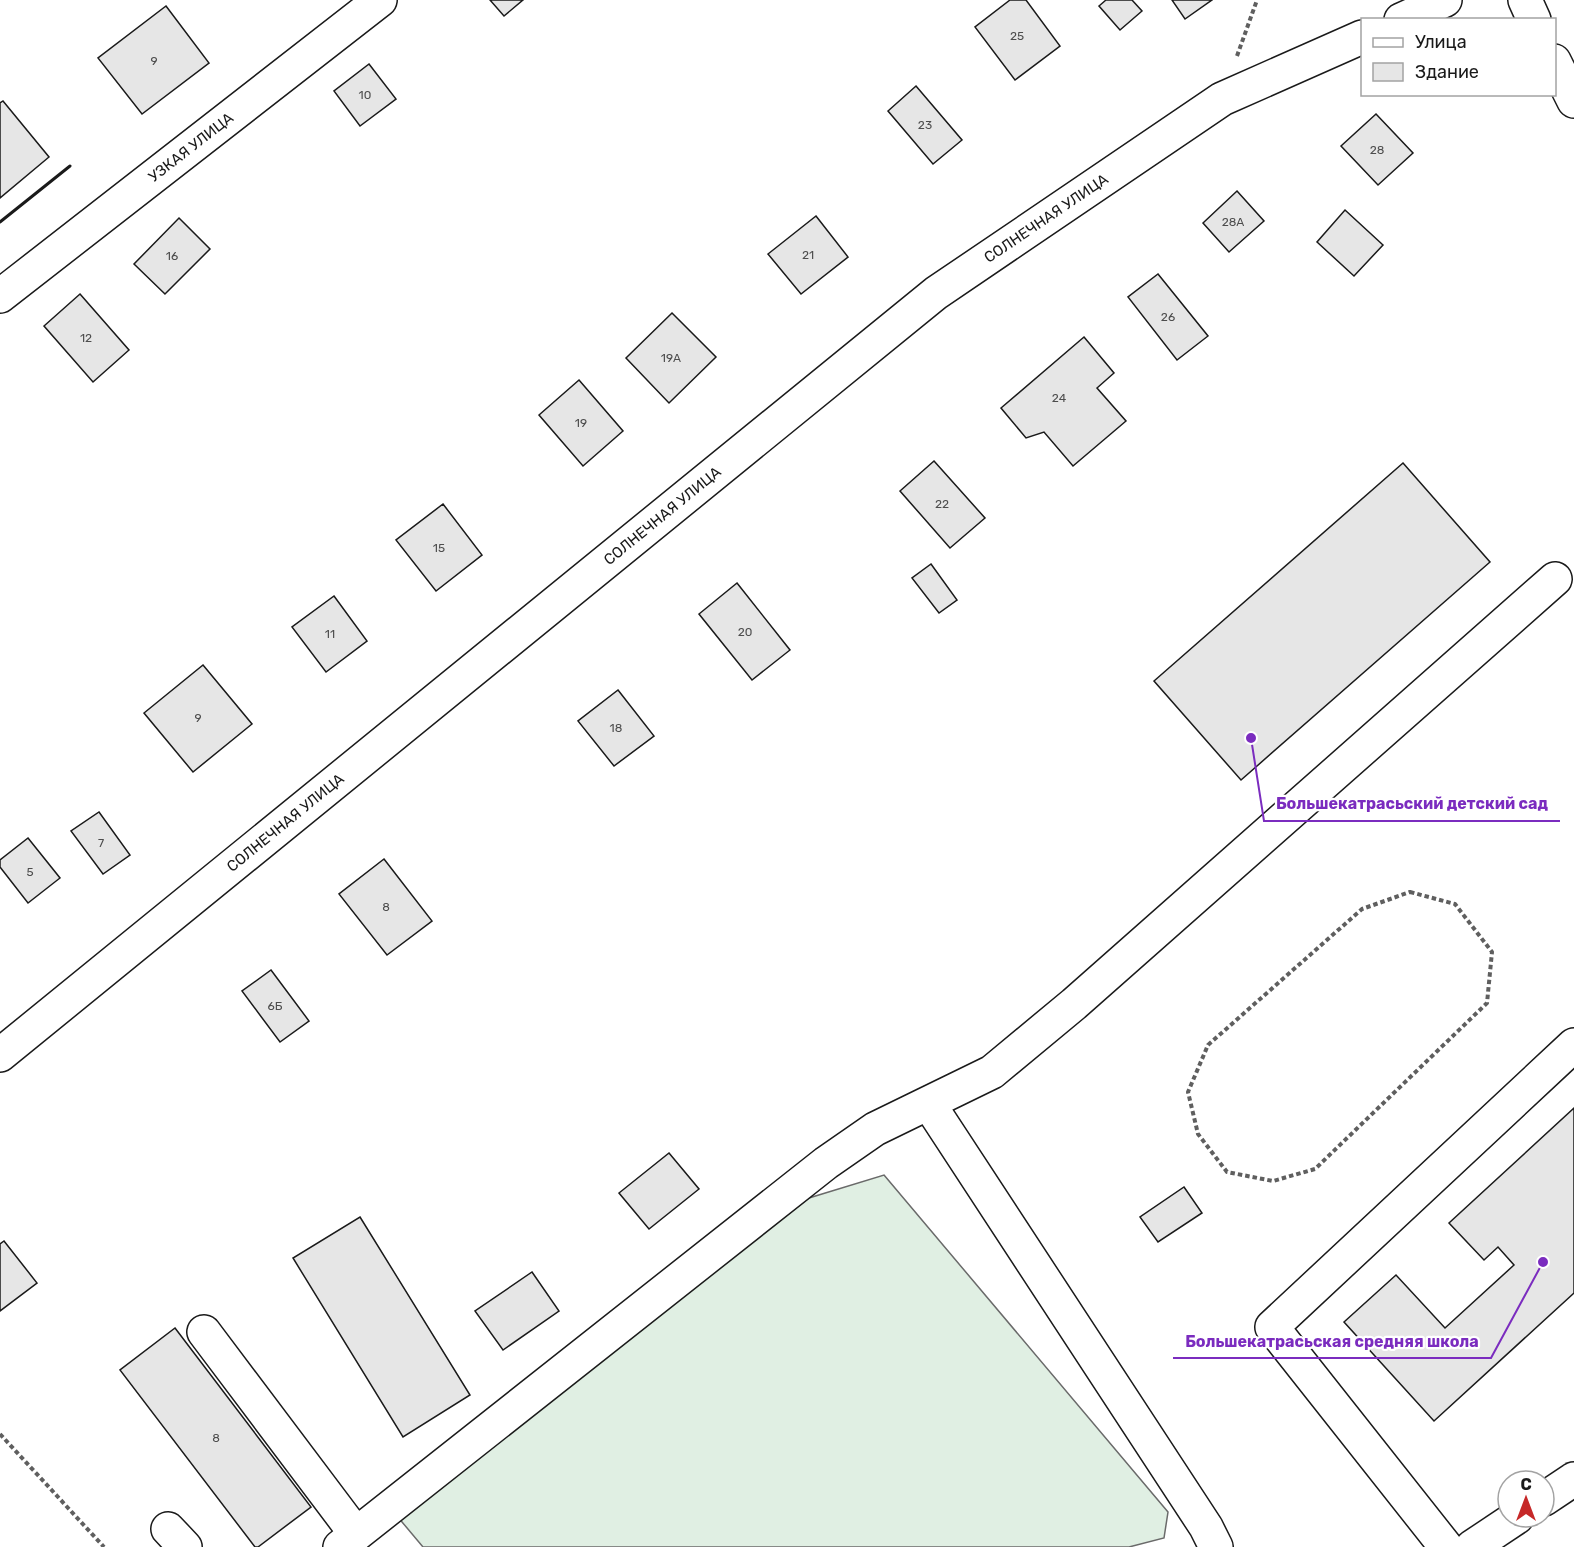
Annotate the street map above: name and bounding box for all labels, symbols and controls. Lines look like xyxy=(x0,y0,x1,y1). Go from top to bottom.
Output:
legend xyxy=(1361,18,1556,96)
house number: 25 xyxy=(1010,29,1024,43)
text: Улица xyxy=(1415,31,1467,53)
house number: 9 xyxy=(150,54,158,68)
text: Здание xyxy=(1415,61,1479,83)
house number: 10 xyxy=(359,88,371,102)
street label: УЗКАЯ УЛИЦА xyxy=(145,109,237,186)
house number: 23 xyxy=(918,118,932,132)
house number: 28 xyxy=(1370,143,1384,157)
street label: СОЛНЕЧНАЯ УЛИЦА xyxy=(981,170,1111,267)
house number: 28А xyxy=(1222,215,1244,229)
house number: 21 xyxy=(802,248,814,262)
house number: 16 xyxy=(166,249,178,263)
house number: 26 xyxy=(1161,310,1175,324)
house number: 12 xyxy=(80,331,92,345)
house number: 19А xyxy=(661,351,681,365)
house number: 24 xyxy=(1052,391,1067,405)
house number: 19 xyxy=(575,416,587,430)
street label: СОЛНЕЧНАЯ УЛИЦА xyxy=(600,463,724,569)
house number: 22 xyxy=(935,497,949,511)
house number: 15 xyxy=(433,541,445,555)
house number: 20 xyxy=(738,625,752,639)
house number: 11 xyxy=(325,627,335,641)
house number: 9 xyxy=(194,711,202,725)
house number: 18 xyxy=(610,721,622,735)
street label: СОЛНЕЧНАЯ УЛИЦА xyxy=(223,770,348,876)
callout: Большекатрасьский детский сад xyxy=(1264,787,1560,821)
text: Большекатрасьский детский сад xyxy=(1276,794,1548,813)
house number: 7 xyxy=(98,836,104,850)
house number: 5 xyxy=(26,865,34,879)
house number: 8 xyxy=(382,900,390,914)
house number: 6Б xyxy=(268,999,283,1013)
callout: Большекатрасьская средняя школа xyxy=(1173,1324,1491,1358)
text: Большекатрасьская средняя школа xyxy=(1185,1332,1479,1351)
house number: 8 xyxy=(212,1431,220,1445)
north arrow xyxy=(1496,1469,1556,1529)
text: С xyxy=(1520,1475,1532,1494)

